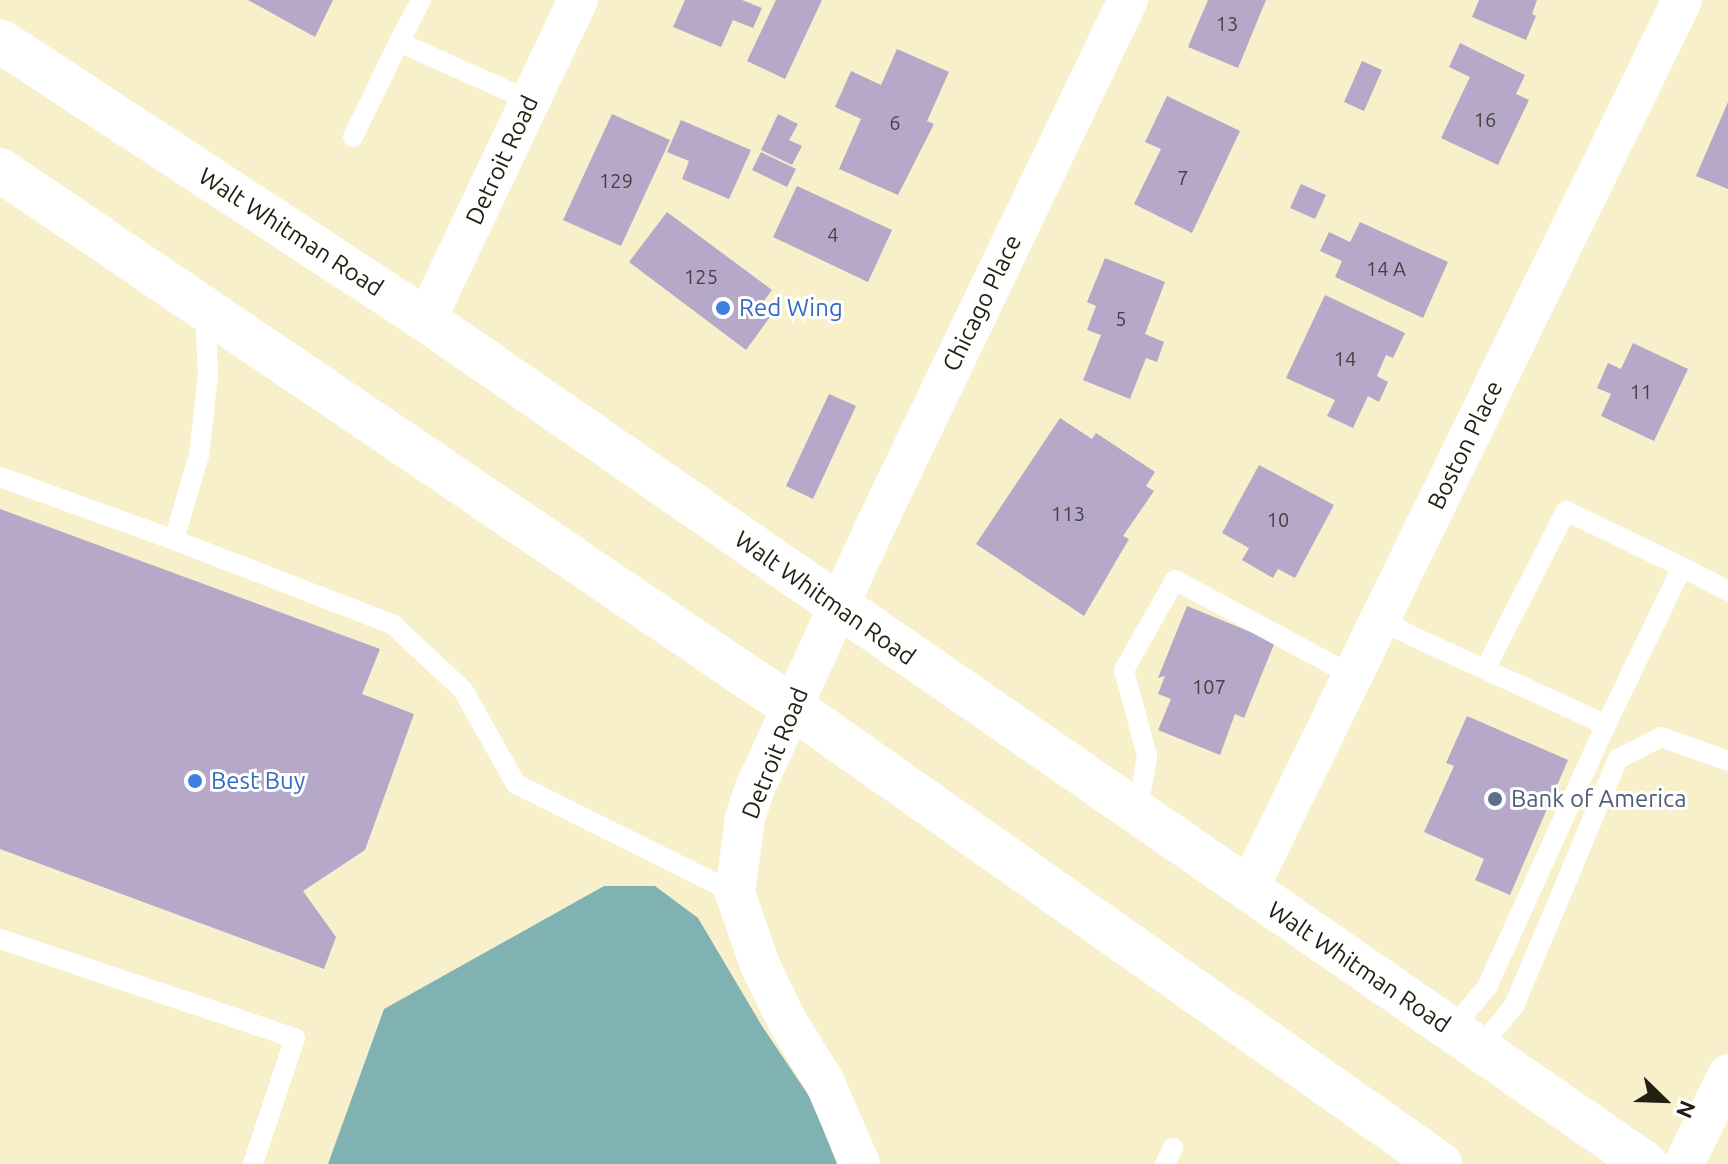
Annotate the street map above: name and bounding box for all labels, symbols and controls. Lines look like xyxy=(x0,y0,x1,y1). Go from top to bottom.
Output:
house number: 13 xyxy=(1216,11,1238,35)
street label: Detroit Road xyxy=(460,91,544,229)
house number: 16 xyxy=(1474,107,1496,131)
house number: 6 xyxy=(889,110,901,134)
street label: Walt Whitman Road xyxy=(193,162,389,302)
house number: 7 xyxy=(1177,165,1189,189)
house number: 129 xyxy=(599,168,633,192)
house number: 4 xyxy=(827,222,839,246)
street label: Chicago Place xyxy=(937,230,1027,376)
house number: 14 A xyxy=(1366,256,1406,280)
house number: 125 xyxy=(684,264,718,288)
place label: Red Wing xyxy=(739,294,843,322)
marker: Red Wing xyxy=(714,299,732,317)
house number: 5 xyxy=(1115,306,1127,330)
house number: 14 xyxy=(1334,346,1356,370)
street label: Boston Place xyxy=(1421,376,1509,514)
house number: 11 xyxy=(1630,379,1652,403)
house number: 113 xyxy=(1051,501,1085,525)
house number: 10 xyxy=(1267,507,1289,531)
street label: Walt Whitman Road xyxy=(729,525,921,671)
house number: 107 xyxy=(1192,674,1226,698)
street label: Detroit Road xyxy=(736,683,814,823)
place label: Best Buy xyxy=(211,767,305,795)
marker: Best Buy xyxy=(186,772,204,790)
place label: Bank of America xyxy=(1511,785,1686,813)
marker: Bank of America xyxy=(1486,790,1504,808)
street label: Walt Whitman Road xyxy=(1262,895,1456,1039)
north arrow xyxy=(1624,1060,1704,1140)
text: N xyxy=(1672,1097,1701,1122)

